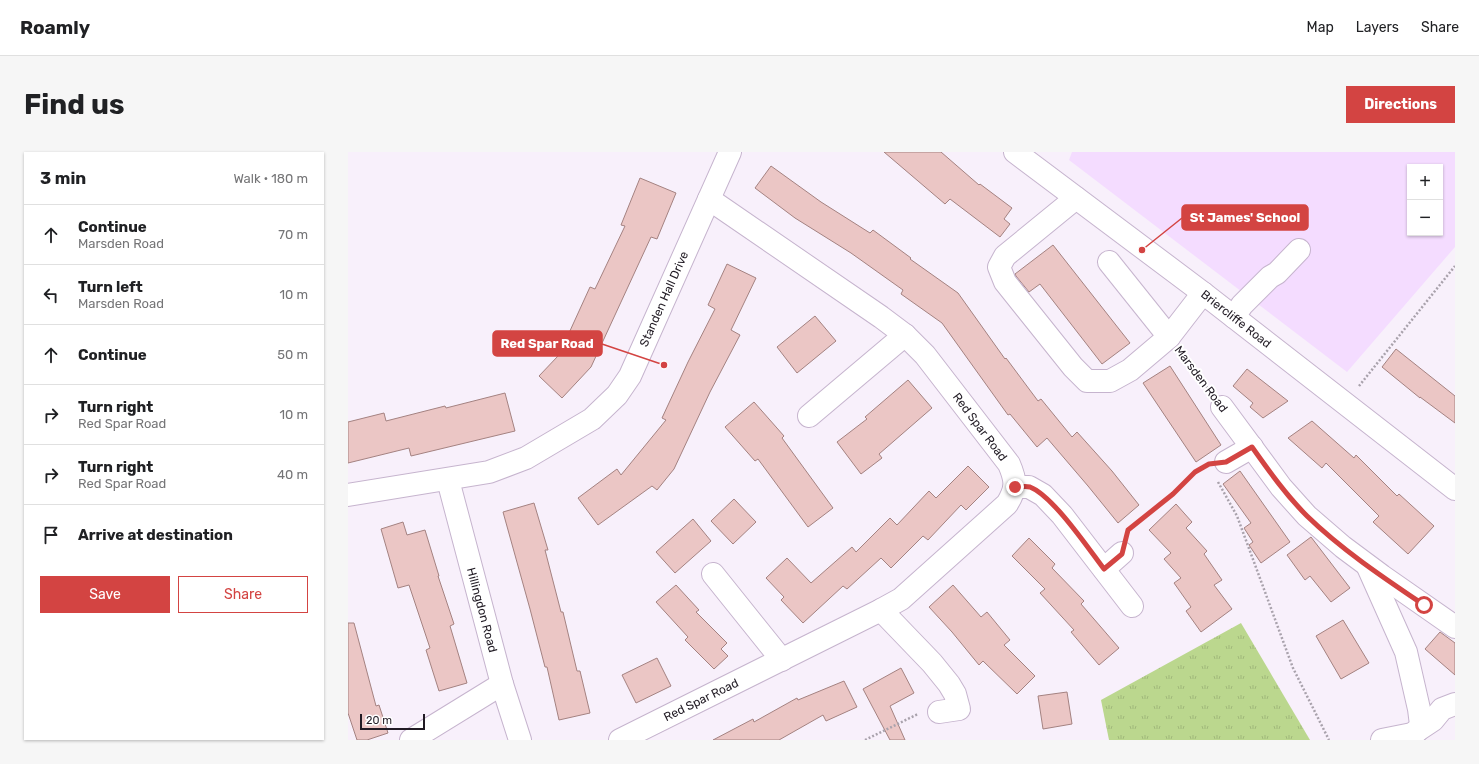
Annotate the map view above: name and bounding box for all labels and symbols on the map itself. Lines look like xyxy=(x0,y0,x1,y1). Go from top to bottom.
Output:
callout: St James' School xyxy=(1182,205,1308,230)
text: St James' School xyxy=(1190,210,1300,225)
street label: Standen Hall Drive xyxy=(637,249,691,349)
street label: Briercliffe Road xyxy=(1198,287,1274,351)
callout: Red Spar Road xyxy=(493,331,602,356)
text: Red Spar Road xyxy=(500,336,594,351)
street label: Marsden Road xyxy=(1172,343,1230,415)
street label: Red Spar Road xyxy=(950,390,1010,464)
route end xyxy=(1006,478,1024,496)
street label: Hillingdon Road xyxy=(464,566,500,654)
route start xyxy=(1415,596,1433,614)
street label: Red Spar Road xyxy=(661,676,741,724)
scale bar xyxy=(360,712,425,731)

